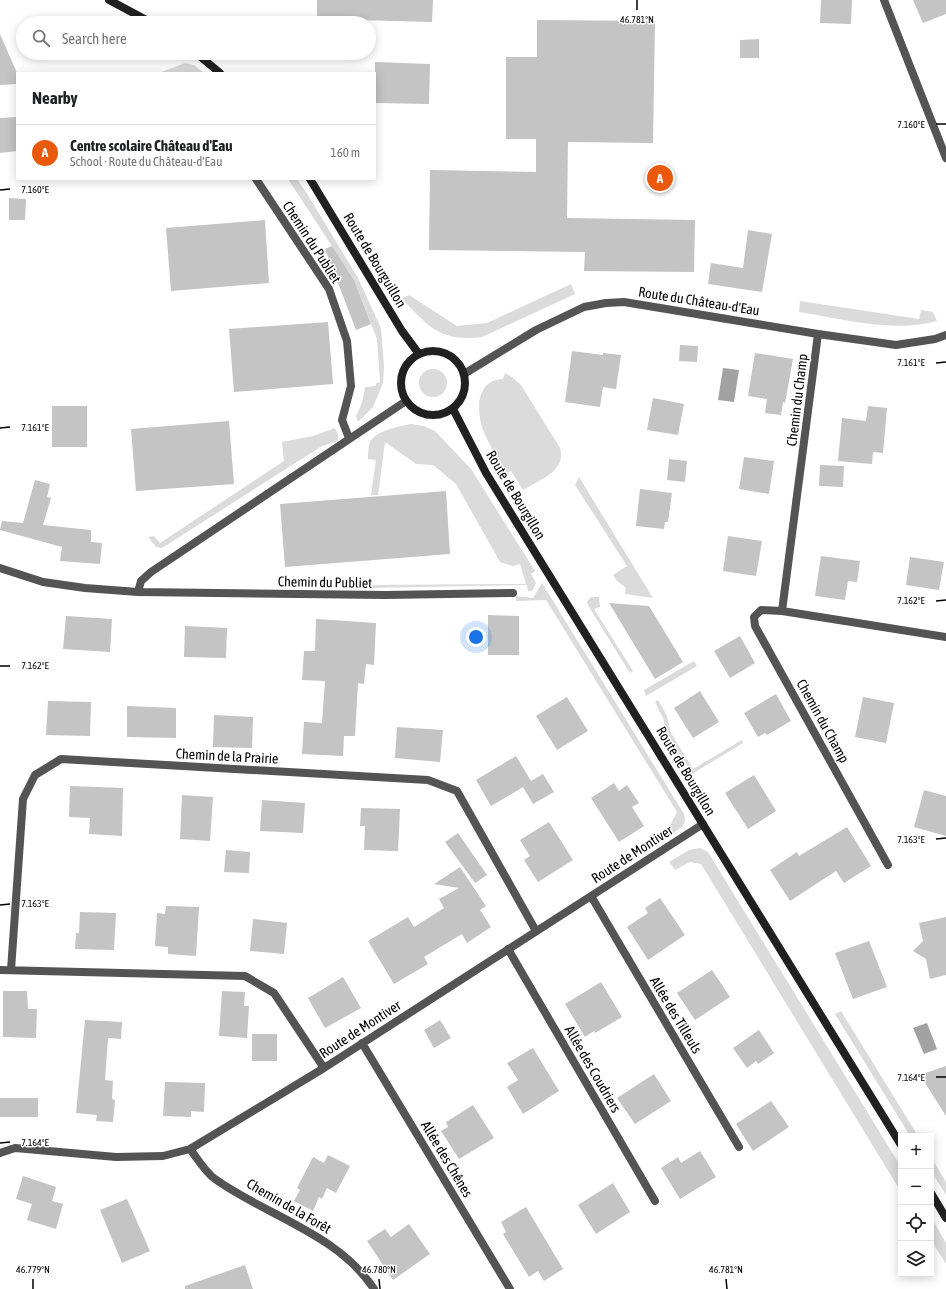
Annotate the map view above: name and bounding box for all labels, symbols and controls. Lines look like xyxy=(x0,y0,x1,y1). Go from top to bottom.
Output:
text: 46.781°N xyxy=(620,14,654,25)
search box xyxy=(16,16,376,60)
icon: search xyxy=(30,27,52,49)
text: Search here xyxy=(62,30,127,47)
text: Nearby xyxy=(32,88,78,108)
text: 7.160°E xyxy=(897,119,926,130)
text: Centre scolaire Château d'Eau xyxy=(70,137,232,154)
text: A xyxy=(42,145,48,160)
text: 160 m xyxy=(331,145,360,160)
text: School · Route du Château-d'Eau xyxy=(70,154,222,169)
pin: A xyxy=(647,163,673,193)
text: 7.160°E xyxy=(21,184,50,195)
street label: Chemin du Publiet xyxy=(280,198,344,286)
street label: Route de Bourguillon xyxy=(340,210,410,310)
street label: Route du Château-d'Eau xyxy=(637,284,761,318)
street label: Chemin du Champ xyxy=(783,352,811,447)
text: 7.161°E xyxy=(897,357,926,368)
text: 7.161°E xyxy=(21,422,50,433)
street label: Route de Bourgillon xyxy=(483,448,549,542)
street label: Chemin du Publiet xyxy=(278,573,372,591)
text: 7.162°E xyxy=(897,595,926,606)
your location xyxy=(466,627,486,647)
text: 7.162°E xyxy=(21,660,50,671)
street label: Chemin du Champ xyxy=(793,676,853,766)
street label: Route de Bourgillon xyxy=(653,724,719,818)
street label: Chemin de la Prairie xyxy=(175,745,279,767)
street label: Route de Montiver xyxy=(588,821,676,886)
text: 7.163°E xyxy=(897,834,926,845)
text: 7.163°E xyxy=(21,898,50,909)
street label: Allée des Tilleuls xyxy=(647,974,705,1056)
street label: Route de Montiver xyxy=(316,996,404,1061)
street label: Allée des Coudriers xyxy=(562,1023,624,1115)
text: 7.164°E xyxy=(897,1072,926,1083)
street label: Allée des Chênes xyxy=(418,1118,476,1200)
map controls xyxy=(898,1133,934,1277)
button: + xyxy=(898,1133,934,1169)
text: 7.164°E xyxy=(21,1137,50,1148)
button: − xyxy=(898,1169,934,1205)
street label: Chemin de la Forêt xyxy=(244,1175,334,1237)
button: locate xyxy=(898,1205,934,1241)
button: layers xyxy=(898,1241,934,1277)
text: 46.779°N xyxy=(16,1264,50,1275)
text: 46.780°N xyxy=(362,1264,396,1275)
text: 46.781°N xyxy=(709,1264,743,1275)

